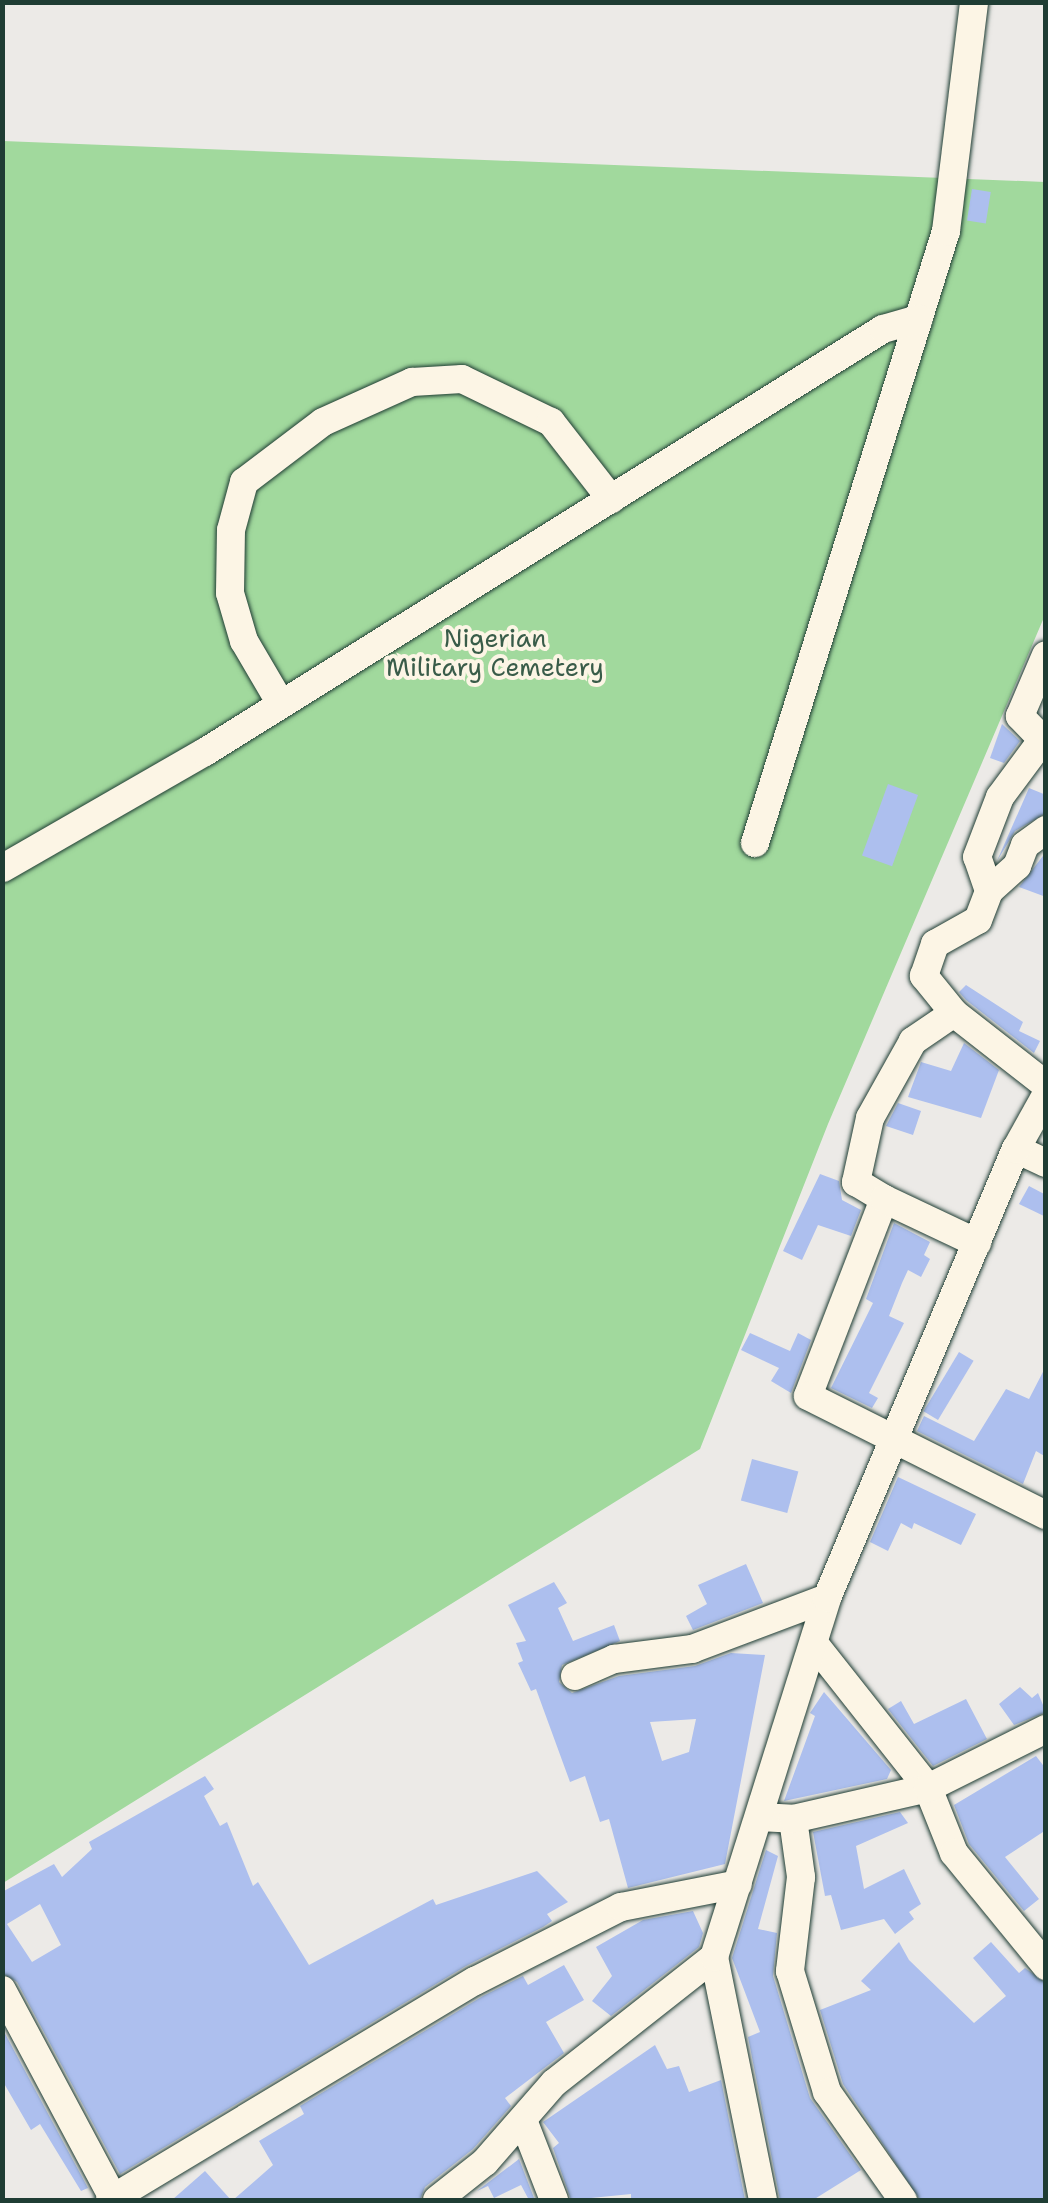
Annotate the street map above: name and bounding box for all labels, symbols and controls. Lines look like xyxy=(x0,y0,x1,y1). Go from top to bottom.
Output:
park label: Nigerian Military Cemetery xyxy=(386,624,604,683)

